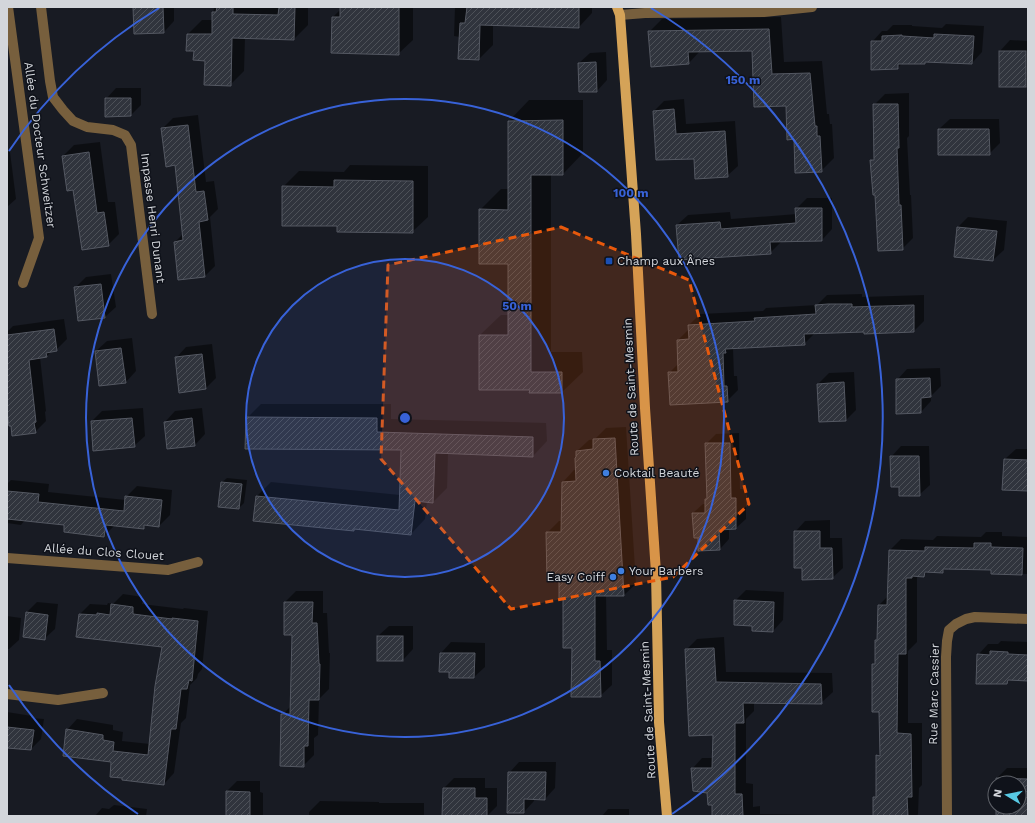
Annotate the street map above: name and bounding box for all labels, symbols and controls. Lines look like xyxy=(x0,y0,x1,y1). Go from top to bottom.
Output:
street label: Allée du Docteur Schweitzer xyxy=(21,61,59,229)
text: 150 m xyxy=(726,73,760,87)
street label: Impasse Henri Dunant xyxy=(138,152,168,284)
text: 100 m xyxy=(613,186,649,200)
place label: Champ aux Ânes xyxy=(617,254,715,268)
marker: Champ aux Ânes xyxy=(604,256,614,266)
text: 50 m xyxy=(502,299,532,313)
street label: Route de Saint-Mesmin xyxy=(620,318,642,456)
centre of rings xyxy=(398,411,412,425)
place label: Coktail Beauté xyxy=(614,466,700,480)
marker: Coktail Beauté xyxy=(601,468,611,478)
street label: Allée du Clos Clouet xyxy=(44,541,164,563)
place label: Your Barbers xyxy=(629,564,703,578)
marker: Your Barbers xyxy=(616,566,626,576)
place label: Easy Coiff xyxy=(547,570,606,584)
marker: Easy Coiff xyxy=(608,572,618,582)
street label: Route de Saint-Mesmin xyxy=(637,641,659,779)
street label: Rue Marc Cassier xyxy=(926,643,942,745)
north arrow xyxy=(987,775,1027,815)
text: N xyxy=(991,788,1005,798)

